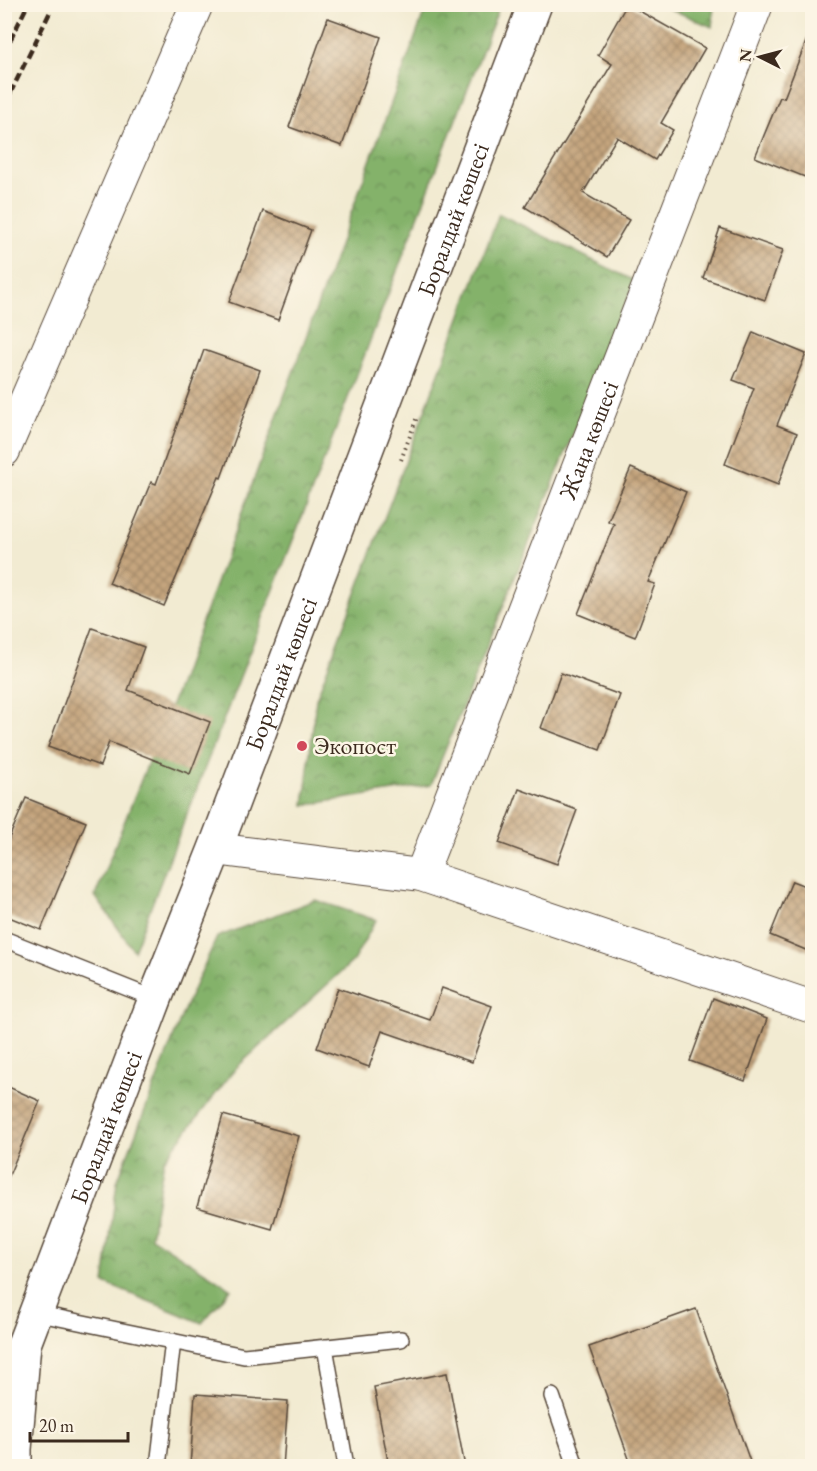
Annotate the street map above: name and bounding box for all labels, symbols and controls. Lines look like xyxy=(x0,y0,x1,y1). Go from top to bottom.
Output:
north arrow xyxy=(730,27,790,87)
text: N xyxy=(734,48,757,63)
street label: Боралдай көшесі xyxy=(410,138,496,300)
street label: Жаңа көшесі xyxy=(551,376,625,505)
street label: Боралдай көшесі xyxy=(238,593,324,755)
place label: Экопост xyxy=(314,730,396,761)
marker: Экопост xyxy=(295,739,309,753)
street label: Боралдай көшесі xyxy=(63,1046,149,1208)
scale bar xyxy=(30,1405,128,1443)
text: 20 m xyxy=(39,1414,74,1437)

